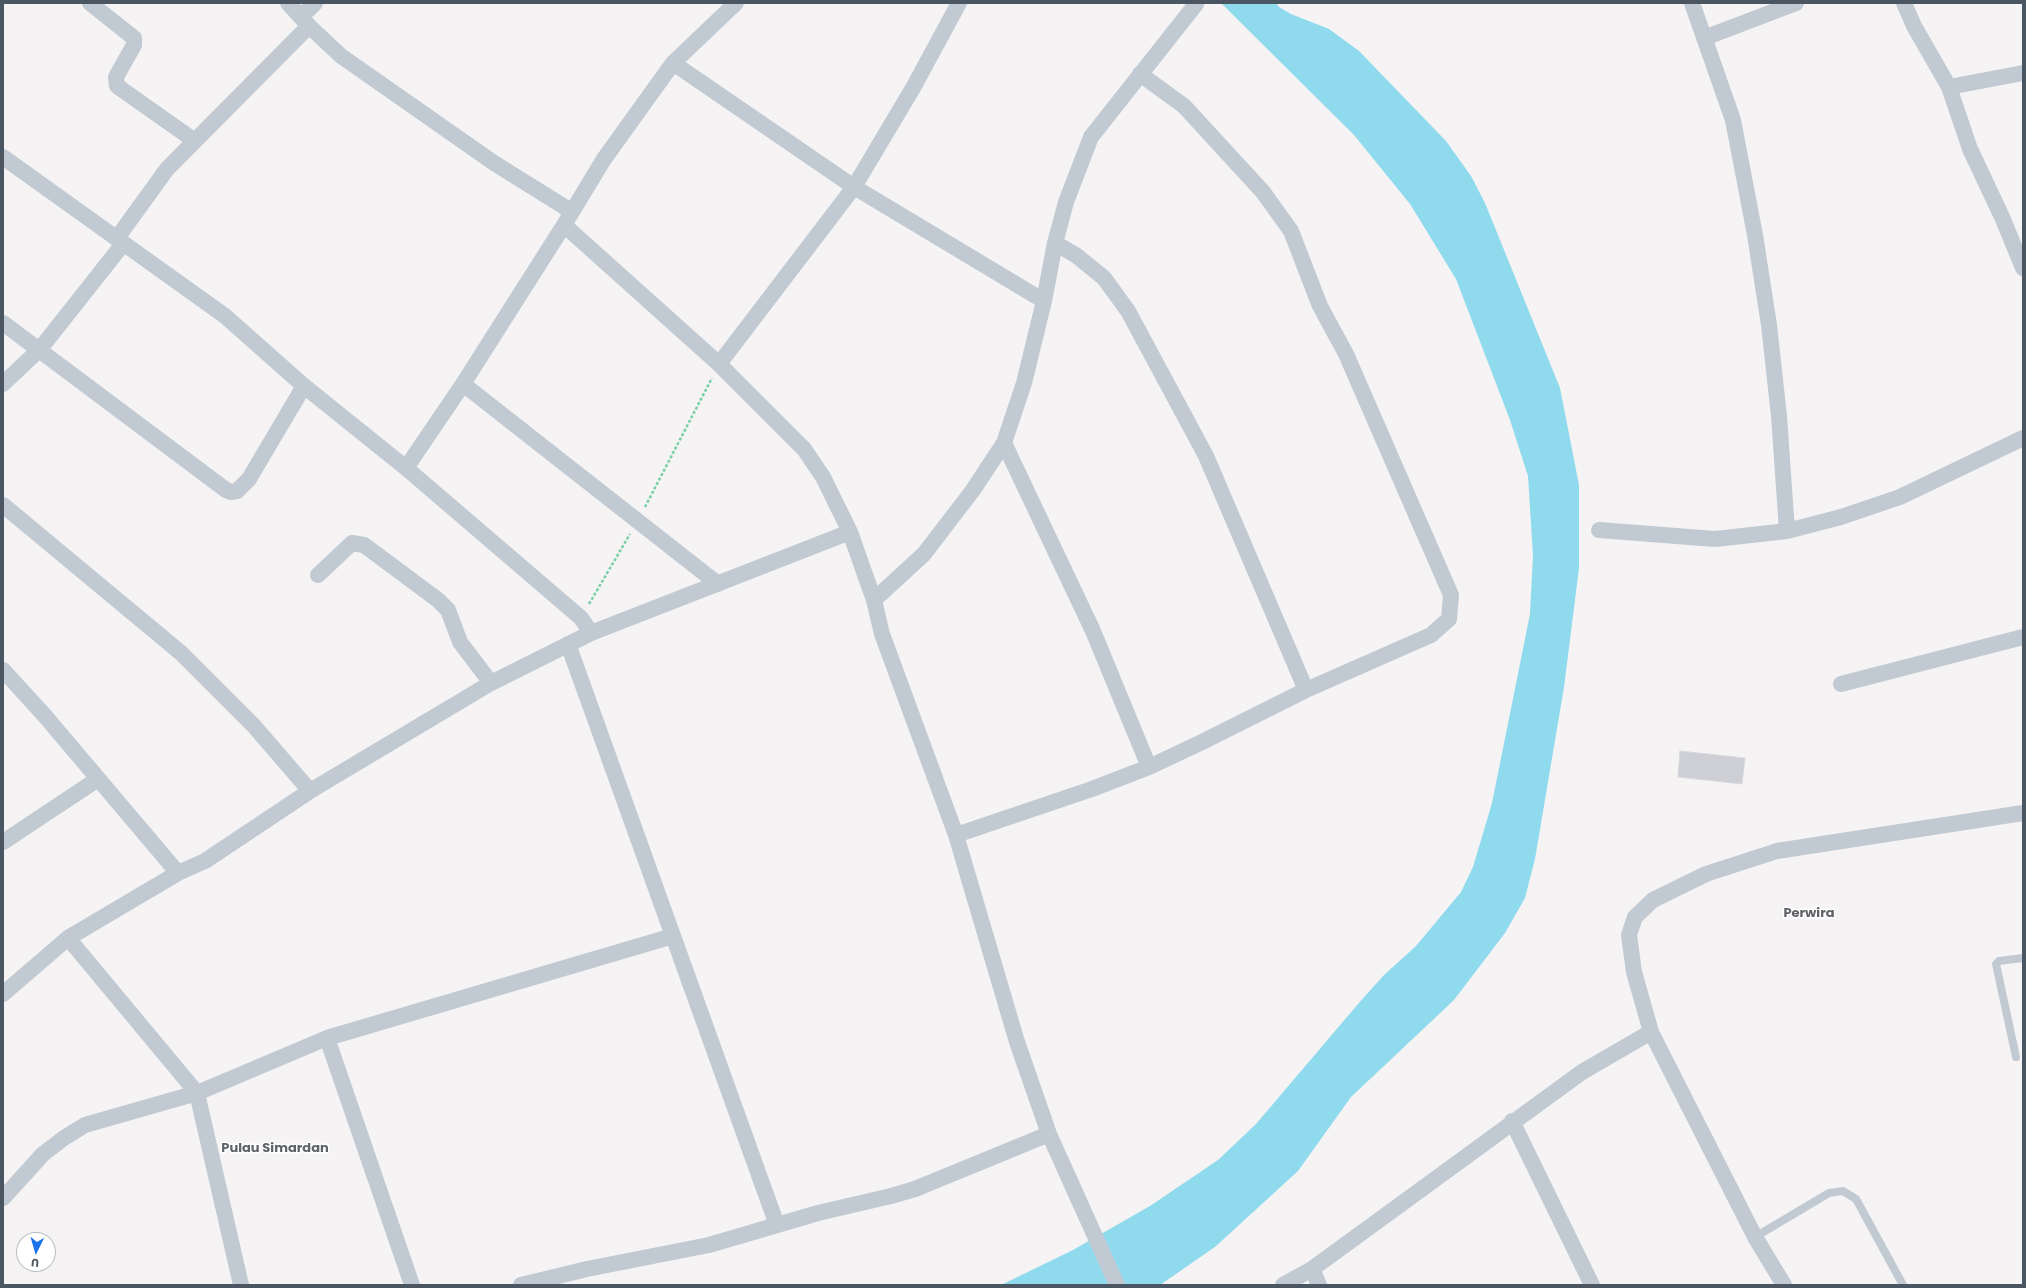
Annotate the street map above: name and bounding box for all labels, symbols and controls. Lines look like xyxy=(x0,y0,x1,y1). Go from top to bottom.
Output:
district label: Perwira xyxy=(1783,906,1835,922)
district label: Pulau Simardan xyxy=(221,1141,329,1157)
north arrow xyxy=(16,1232,56,1272)
text: U xyxy=(30,1255,40,1271)

